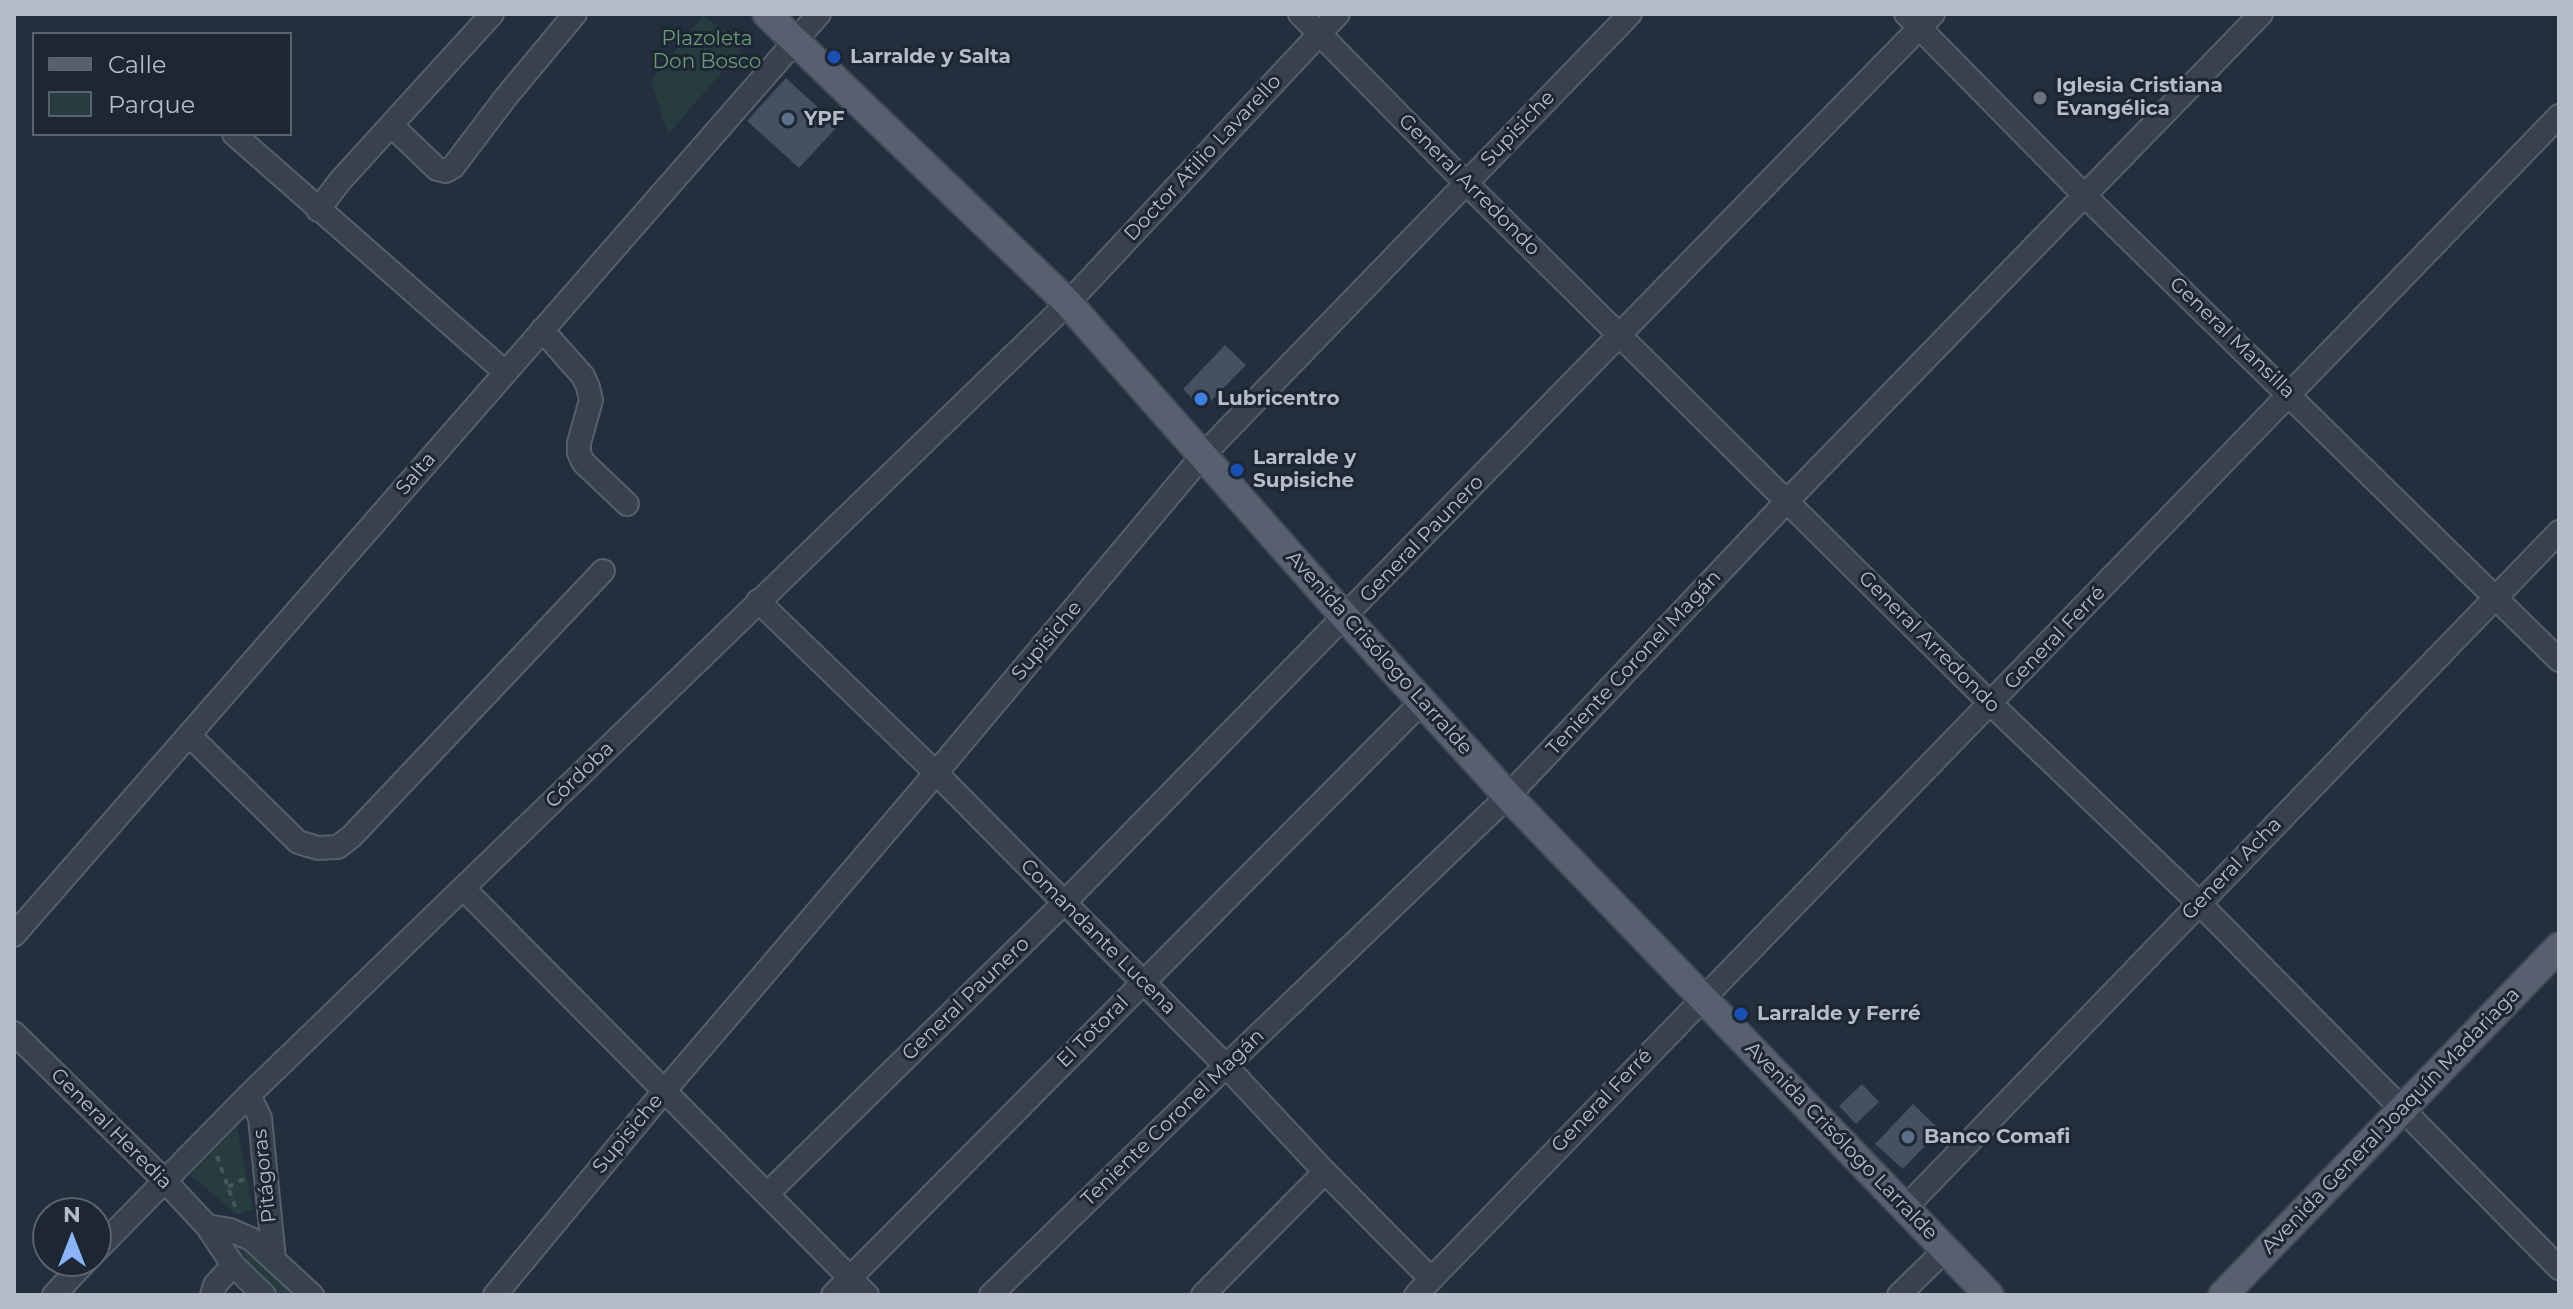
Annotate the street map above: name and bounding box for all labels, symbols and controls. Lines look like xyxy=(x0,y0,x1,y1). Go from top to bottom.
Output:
park label: Plazoleta Don Bosco xyxy=(653,27,761,74)
legend xyxy=(32,32,292,136)
place label: Larralde y Salta xyxy=(850,45,1011,69)
marker: Larralde y Salta xyxy=(825,48,843,66)
text: Calle xyxy=(108,50,166,79)
street label: Doctor Atilio Lavarello xyxy=(1120,70,1286,246)
place label: Iglesia Cristiana Evangélica xyxy=(2056,74,2223,121)
street label: Supisiche xyxy=(1476,86,1560,172)
marker: Iglesia Cristiana Evangélica xyxy=(2031,89,2049,107)
text: Parque xyxy=(108,90,195,119)
place label: YPF xyxy=(804,107,845,131)
street label: General Arredondo xyxy=(1393,109,1545,261)
marker: YPF xyxy=(779,110,797,128)
street label: General Mansilla xyxy=(2164,272,2300,404)
place label: Lubricentro xyxy=(1217,387,1339,411)
marker: Lubricentro xyxy=(1192,390,1210,408)
place label: Larralde y Supisiche xyxy=(1253,446,1356,493)
street label: Salta xyxy=(391,448,441,500)
marker: Larralde y Supisiche xyxy=(1228,461,1246,479)
street label: General Paunero xyxy=(1355,470,1489,608)
street label: Avenida Crisólogo Larralde xyxy=(1281,546,1477,760)
street label: Teniente Coronel Magán xyxy=(1542,565,1726,761)
street label: General Arredondo xyxy=(1853,566,2005,718)
street label: General Ferré xyxy=(2000,581,2110,695)
street label: Supisiche xyxy=(1007,596,1087,686)
street label: Córdoba xyxy=(541,737,619,813)
street label: General Acha xyxy=(2177,813,2287,925)
street label: Comandante Lucena xyxy=(1015,854,1181,1020)
street label: General Paunero xyxy=(897,932,1035,1066)
street label: Avenida General Joaquín Madariaga xyxy=(2257,983,2525,1259)
street label: El Totoral xyxy=(1052,991,1134,1073)
place label: Larralde y Ferré xyxy=(1757,1002,1921,1026)
marker: Larralde y Ferré xyxy=(1732,1005,1750,1023)
street label: Teniente Coronel Magán xyxy=(1077,1024,1269,1212)
street label: Avenida Crisólogo Larralde xyxy=(1740,1037,1942,1245)
street label: General Ferré xyxy=(1547,1044,1657,1158)
street label: General Heredia xyxy=(45,1063,177,1195)
street label: Supisiche xyxy=(588,1089,668,1179)
place label: Banco Comafi xyxy=(1924,1125,2070,1149)
street label: Pitágoras xyxy=(248,1128,282,1224)
marker: Banco Comafi xyxy=(1899,1128,1917,1146)
north arrow xyxy=(32,1197,112,1277)
text: N xyxy=(63,1201,81,1228)

